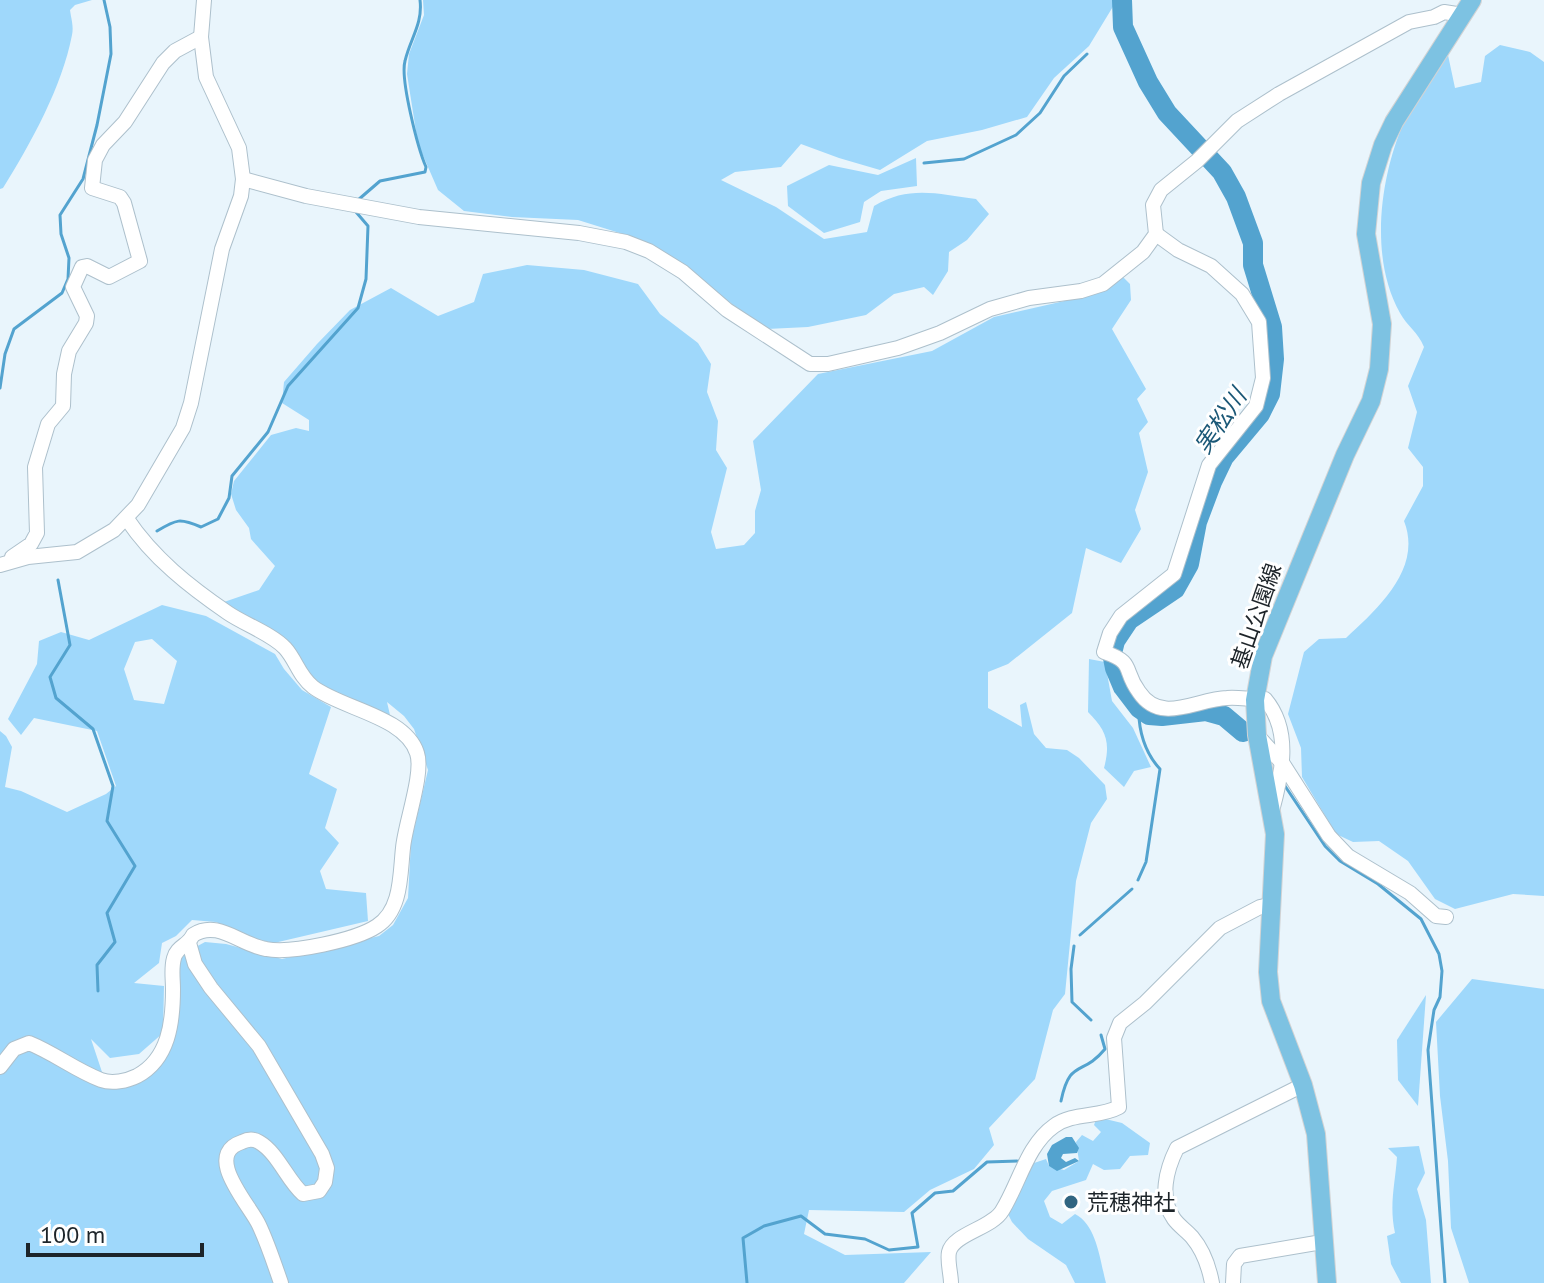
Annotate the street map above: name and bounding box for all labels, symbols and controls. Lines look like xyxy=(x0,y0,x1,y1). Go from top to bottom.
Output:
water label: 実松川 xyxy=(1187,380,1255,460)
street label: 基山公園線 xyxy=(1225,559,1287,673)
place label: 荒穂神社 xyxy=(1087,1188,1175,1216)
marker: 荒穂神社 xyxy=(1062,1193,1080,1211)
scale bar xyxy=(28,1207,202,1257)
text: 100 m xyxy=(40,1219,105,1250)

